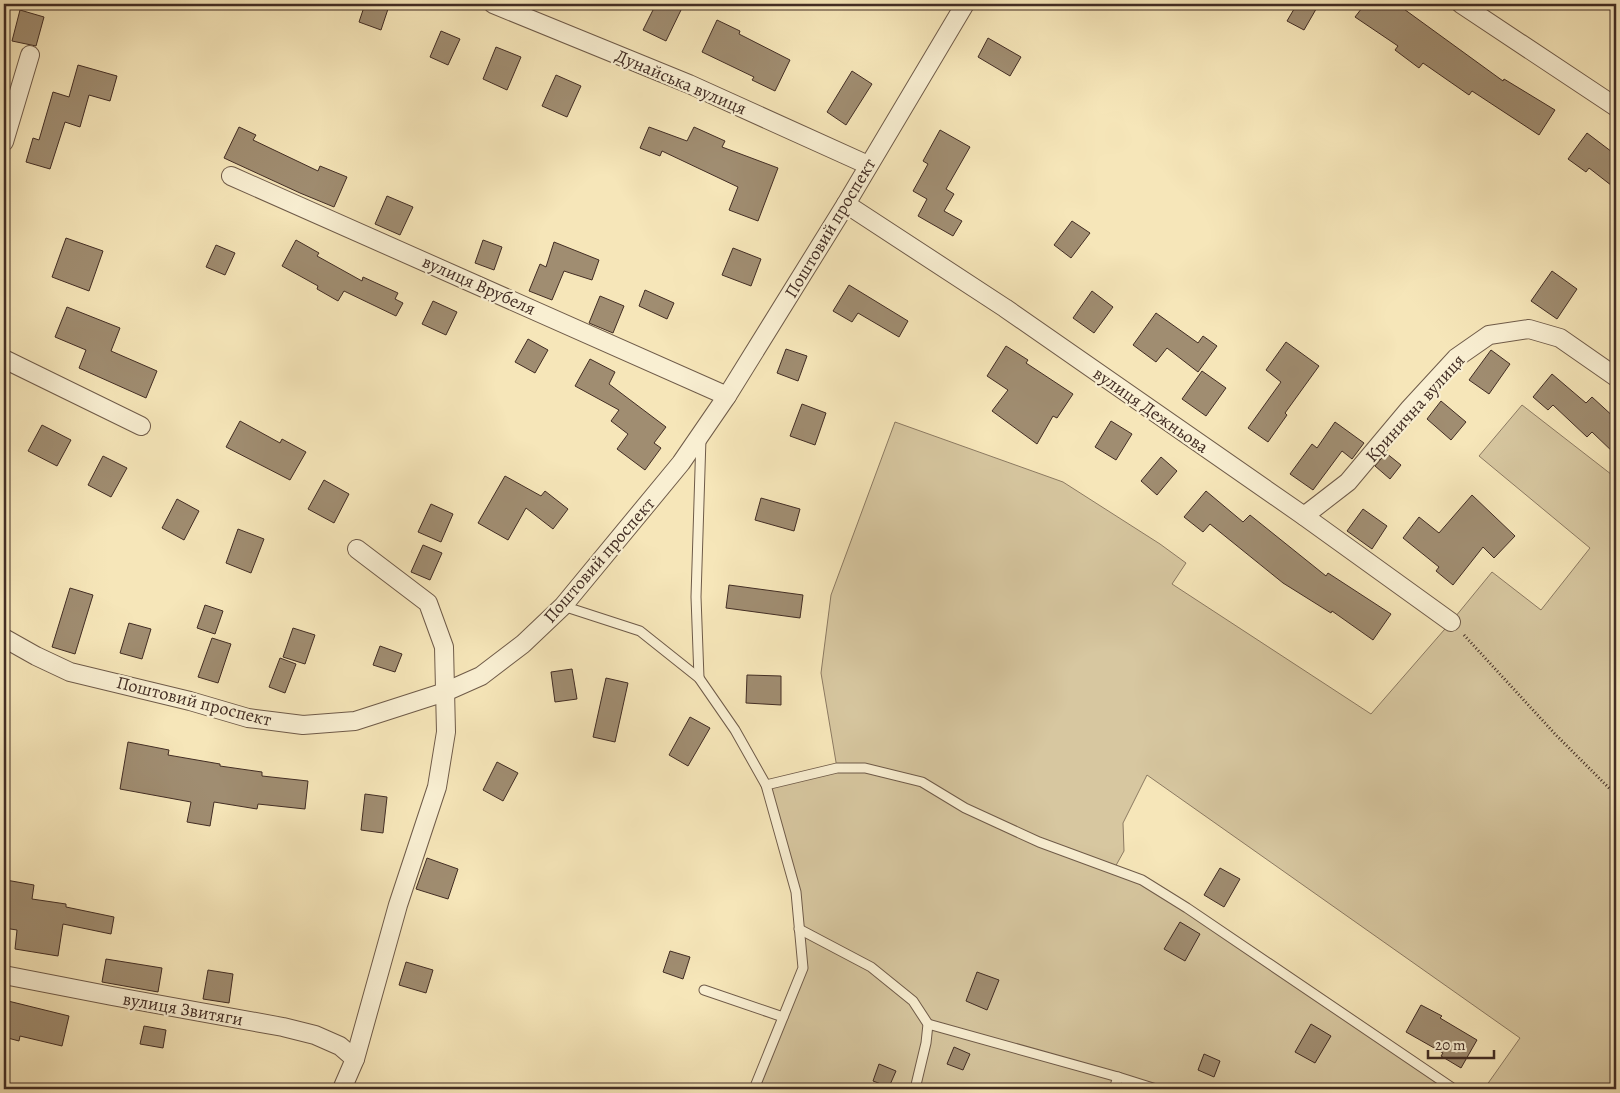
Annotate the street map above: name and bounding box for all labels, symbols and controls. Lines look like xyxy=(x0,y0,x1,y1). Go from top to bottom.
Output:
street label: Дунайська вулиця xyxy=(612,44,750,120)
street label: Поштовий проспект xyxy=(779,154,881,302)
street label: вулиця Врубеля xyxy=(419,249,539,321)
street label: Кринична вулиця xyxy=(1360,349,1470,467)
street label: вулиця Дежньова xyxy=(1089,361,1214,459)
street label: Поштовий проспект xyxy=(538,492,660,628)
street label: Поштовий проспект xyxy=(114,670,274,732)
street label: вулиця Звитяги xyxy=(121,987,245,1031)
scale bar xyxy=(1428,1028,1494,1060)
text: 20 m xyxy=(1435,1035,1466,1055)

